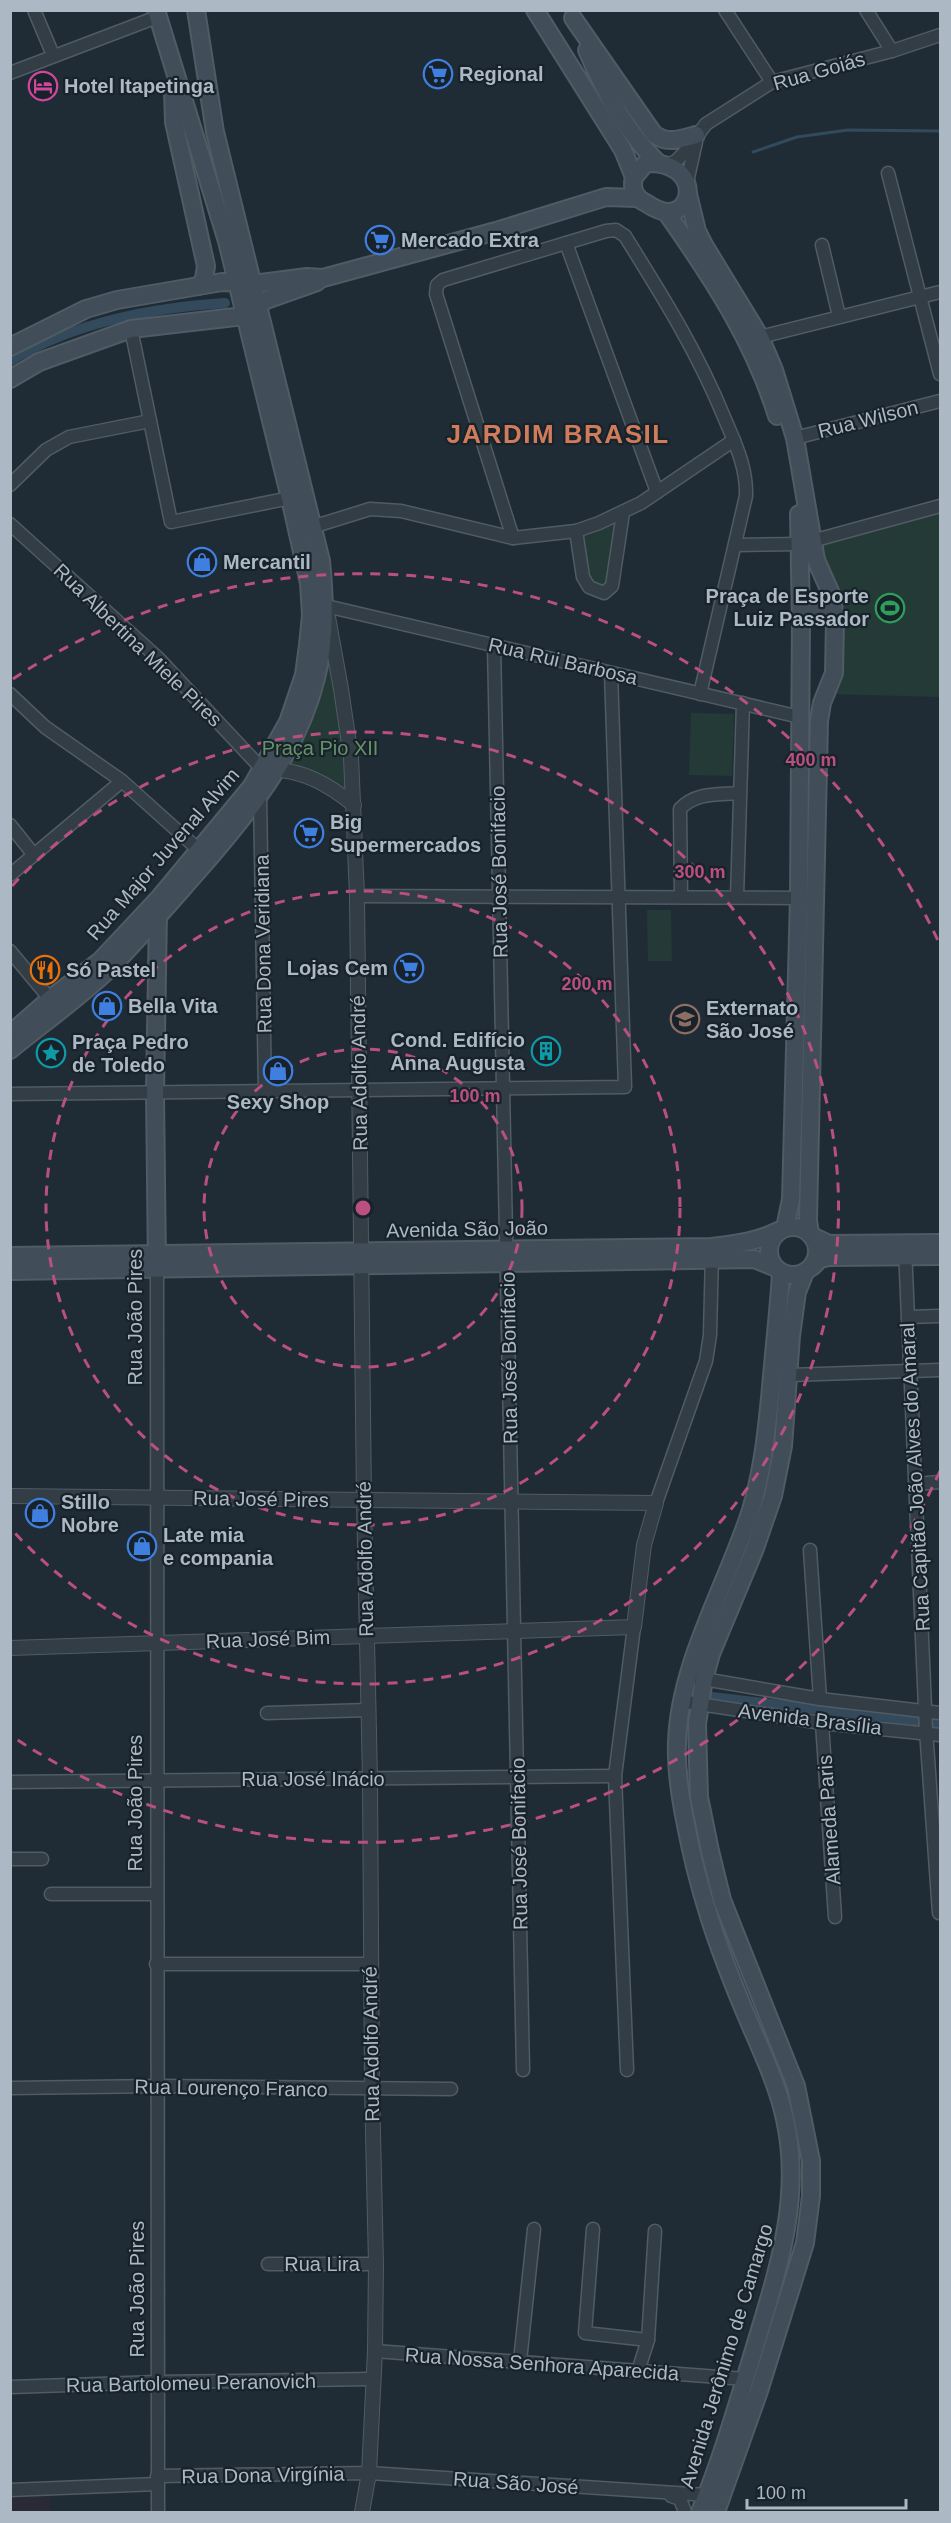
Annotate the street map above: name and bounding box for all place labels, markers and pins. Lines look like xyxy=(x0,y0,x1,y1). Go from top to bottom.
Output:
supermarket icon: Regional xyxy=(422,58,454,90)
place label: Regional xyxy=(459,63,543,85)
hotel icon: Hotel Itapetinga xyxy=(27,70,59,102)
place label: Hotel Itapetinga xyxy=(64,75,215,97)
supermarket icon: Mercado Extra xyxy=(364,224,396,256)
place label: Mercado Extra xyxy=(401,229,540,251)
shop icon: Mercantil xyxy=(186,546,218,578)
place label: Mercantil xyxy=(223,551,311,573)
place label: Praça de Esporte Luiz Passador xyxy=(706,585,869,630)
sports icon: Praça de Esporte Luiz Passador xyxy=(874,592,906,624)
place label: Big Supermercados xyxy=(330,811,481,856)
supermarket icon: Big Supermercados xyxy=(293,817,325,849)
supermarket icon: Lojas Cem xyxy=(393,952,425,984)
restaurant icon: Só Pastel xyxy=(29,954,61,986)
place label: Lojas Cem xyxy=(287,957,388,979)
place label: Só Pastel xyxy=(66,959,156,981)
shop icon: Bella Vita xyxy=(91,990,123,1022)
place label: Bella Vita xyxy=(128,995,219,1017)
place label: Externato São José xyxy=(706,997,798,1042)
school or university icon: Externato São José xyxy=(669,1003,701,1035)
place label: Cond. Edifício Anna Augusta xyxy=(390,1029,526,1074)
place label: Praça Pedro de Toledo xyxy=(72,1031,189,1076)
building icon: Cond. Edifício Anna Augusta xyxy=(530,1035,562,1067)
place icon: Praça Pedro de Toledo xyxy=(35,1037,67,1069)
shop icon: Sexy Shop xyxy=(262,1055,294,1087)
place label: Sexy Shop xyxy=(227,1091,329,1113)
centre of rings xyxy=(353,1198,373,1218)
place label: Stillo Nobre xyxy=(61,1491,119,1536)
shop icon: Stillo Nobre xyxy=(24,1497,56,1529)
place label: Late mia e compania xyxy=(163,1524,274,1569)
shop icon: Late mia e compania xyxy=(126,1530,158,1562)

